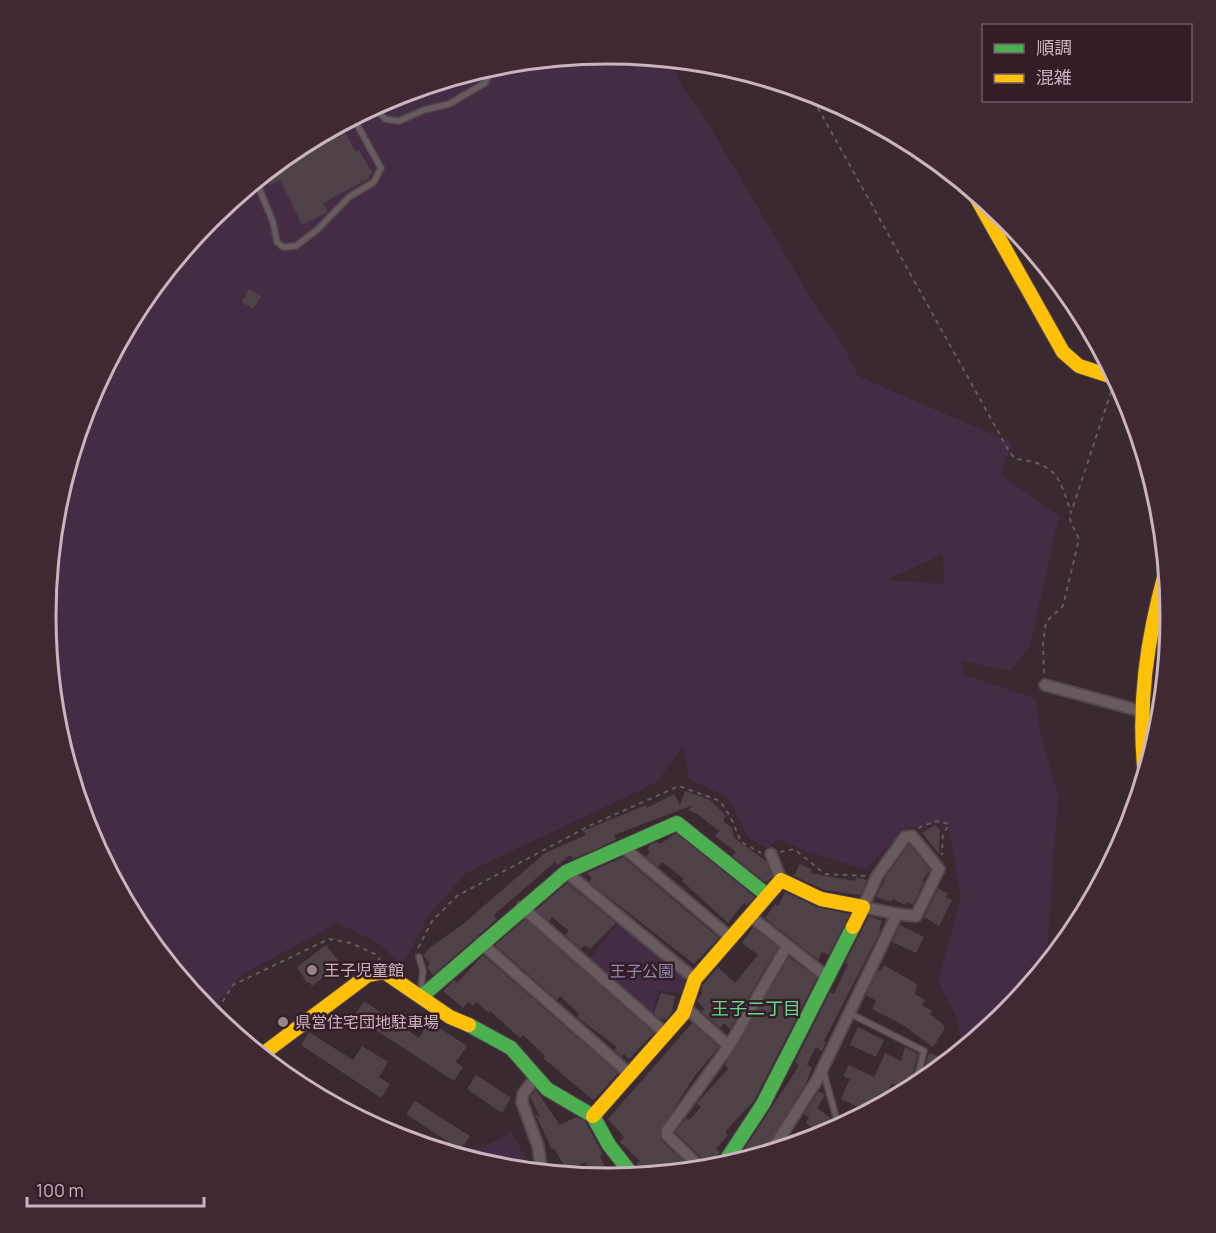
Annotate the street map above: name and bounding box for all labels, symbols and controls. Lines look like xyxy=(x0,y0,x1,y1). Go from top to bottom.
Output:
legend xyxy=(982,24,1192,102)
text: 順調 xyxy=(1036,35,1072,59)
text: 混雑 xyxy=(1036,65,1072,89)
place label: 王子児童館 xyxy=(324,959,404,981)
park label: 王子公園 xyxy=(610,960,674,982)
marker: 王子児童館 xyxy=(305,963,319,977)
district label: 王子二丁目 xyxy=(711,996,801,1020)
place label: 県営住宅団地駐車場 xyxy=(295,1011,439,1033)
marker: 県営住宅団地駐車場 xyxy=(276,1015,290,1029)
scale bar xyxy=(27,1170,204,1208)
text: 100 m xyxy=(36,1178,84,1202)

